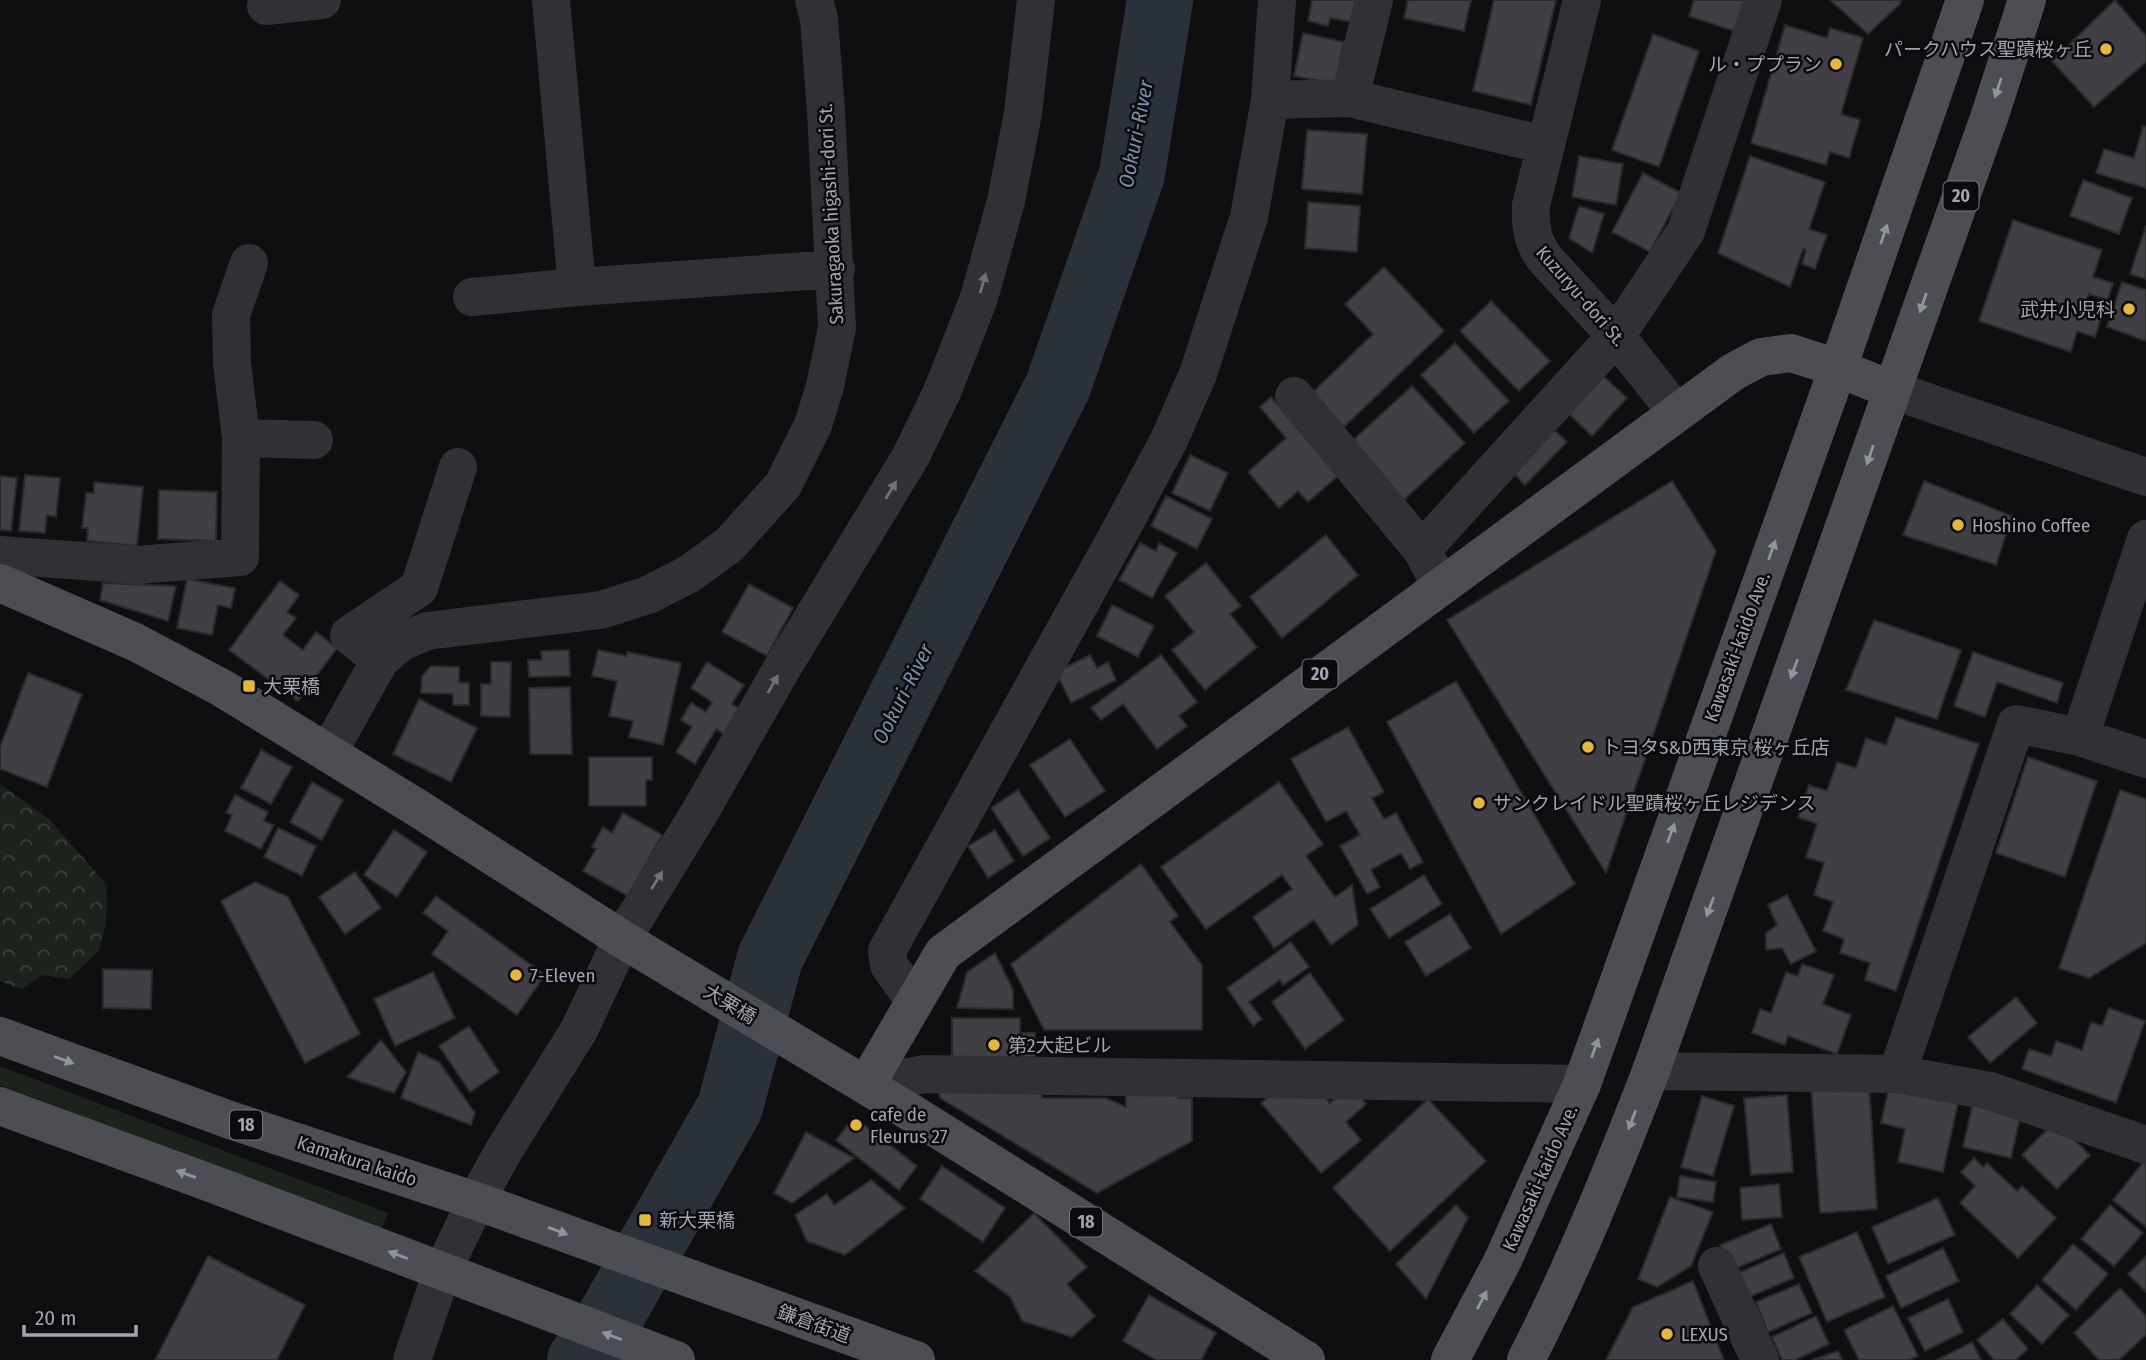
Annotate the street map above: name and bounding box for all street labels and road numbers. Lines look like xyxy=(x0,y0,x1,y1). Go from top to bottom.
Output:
street label: Sakuragaoka higashi-dori St. xyxy=(814,103,848,325)
road number: 20 xyxy=(1944,182,1979,210)
street label: Kuzuryu-dori St. xyxy=(1531,241,1631,351)
street label: Kawasaki-kaido Ave. xyxy=(1699,569,1775,725)
road number: 20 xyxy=(1302,660,1338,688)
street label: 大栗橋 xyxy=(700,979,760,1029)
street label: Kawasaki-kaido Ave. xyxy=(1497,1101,1583,1255)
road number: 18 xyxy=(230,1110,262,1140)
street label: Kamakura kaido xyxy=(294,1131,420,1191)
road number: 18 xyxy=(1070,1208,1102,1237)
street label: 鎌倉街道 xyxy=(774,1300,854,1348)

